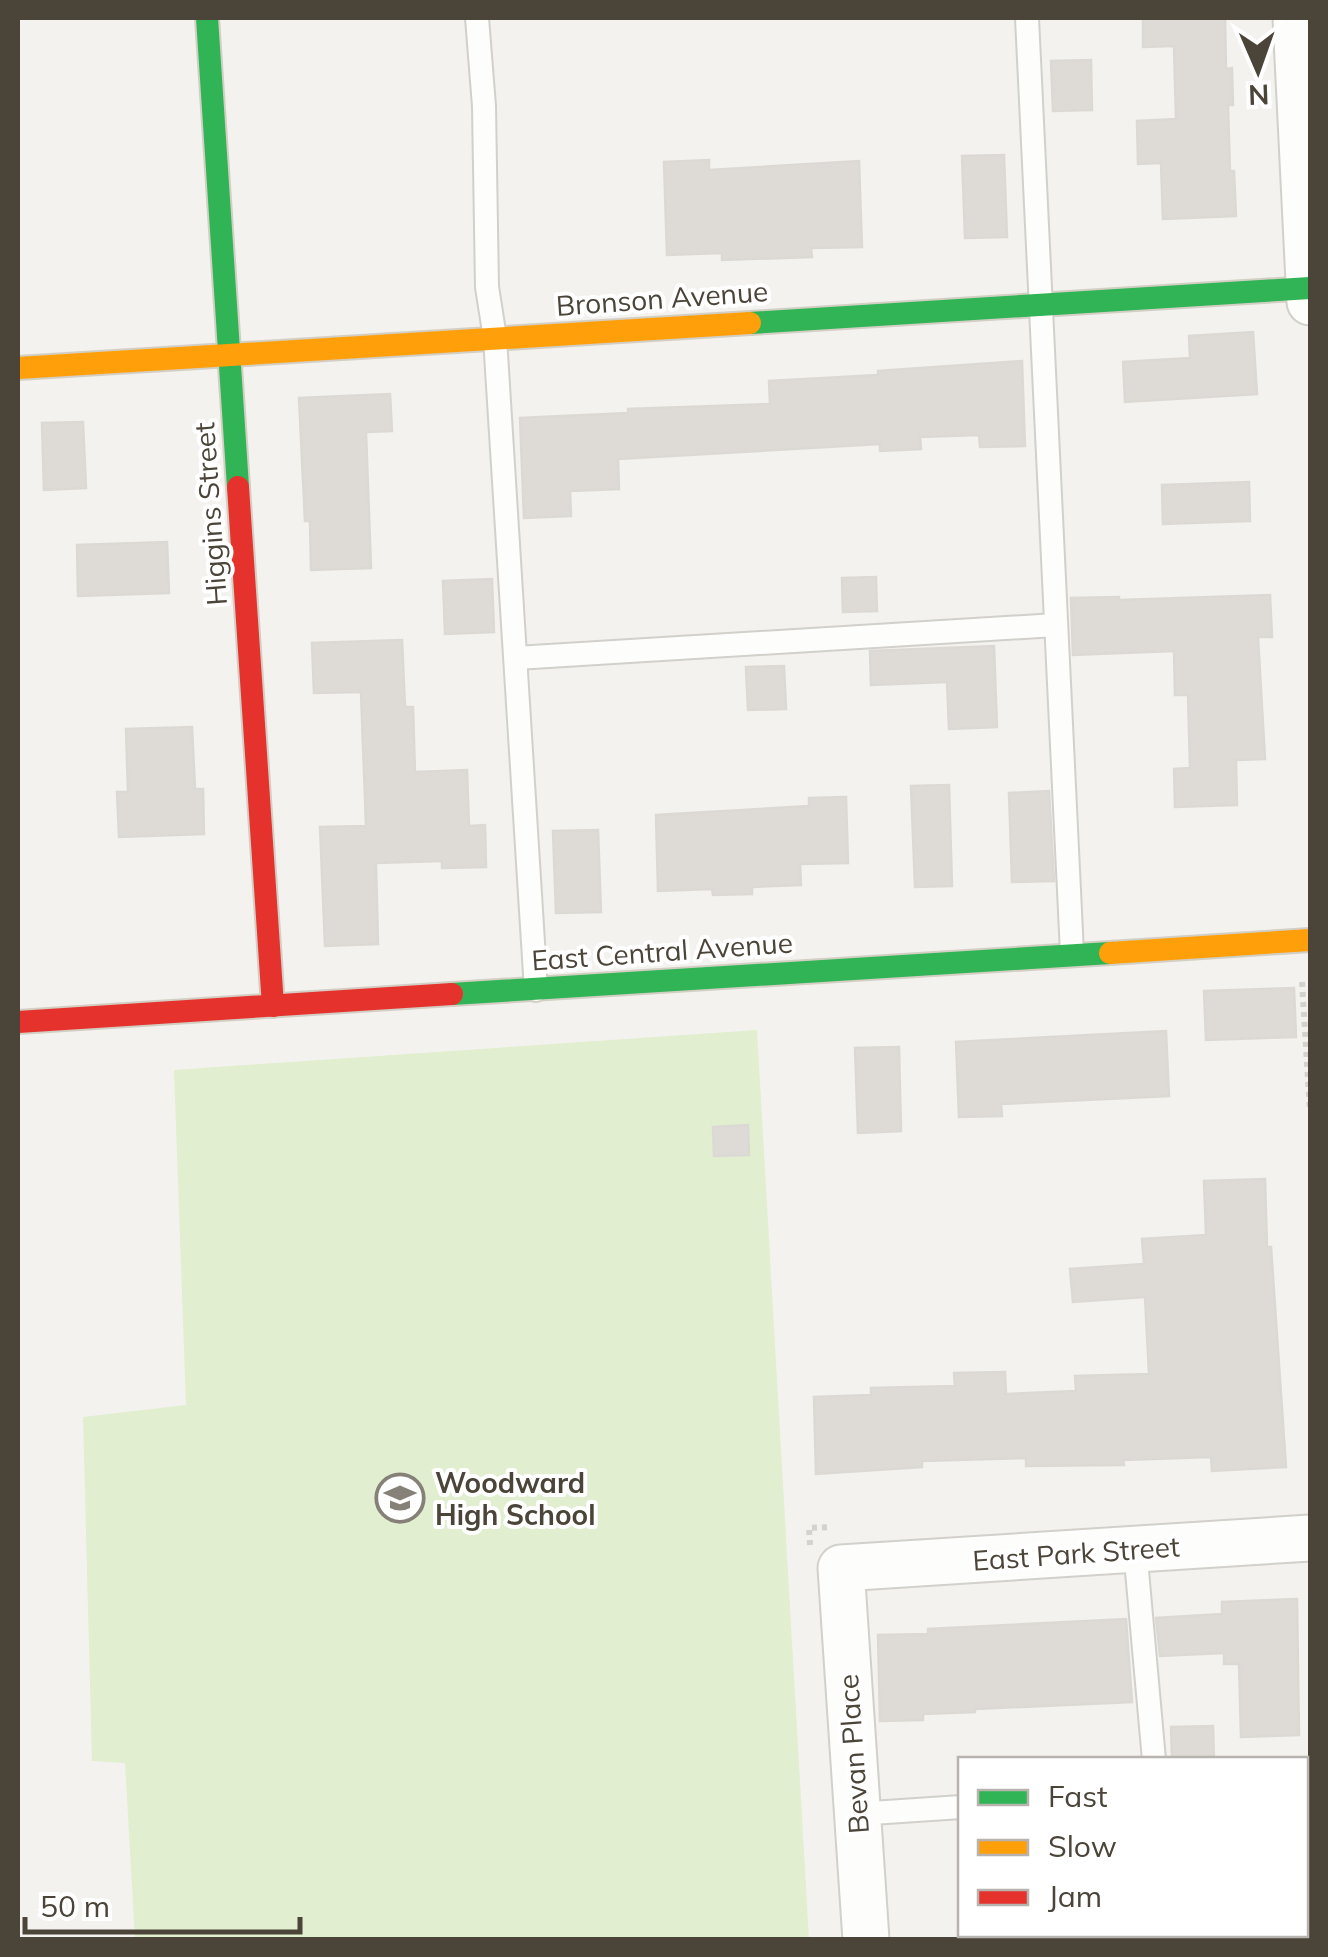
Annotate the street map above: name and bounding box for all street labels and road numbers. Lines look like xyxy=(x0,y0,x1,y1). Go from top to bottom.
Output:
street label: Bronson Avenue xyxy=(555,273,769,323)
street label: Higgins Street xyxy=(186,421,234,607)
street label: East Central Avenue xyxy=(530,924,794,978)
street label: East Park Street xyxy=(971,1528,1181,1578)
street label: Bevan Place xyxy=(830,1673,876,1835)

